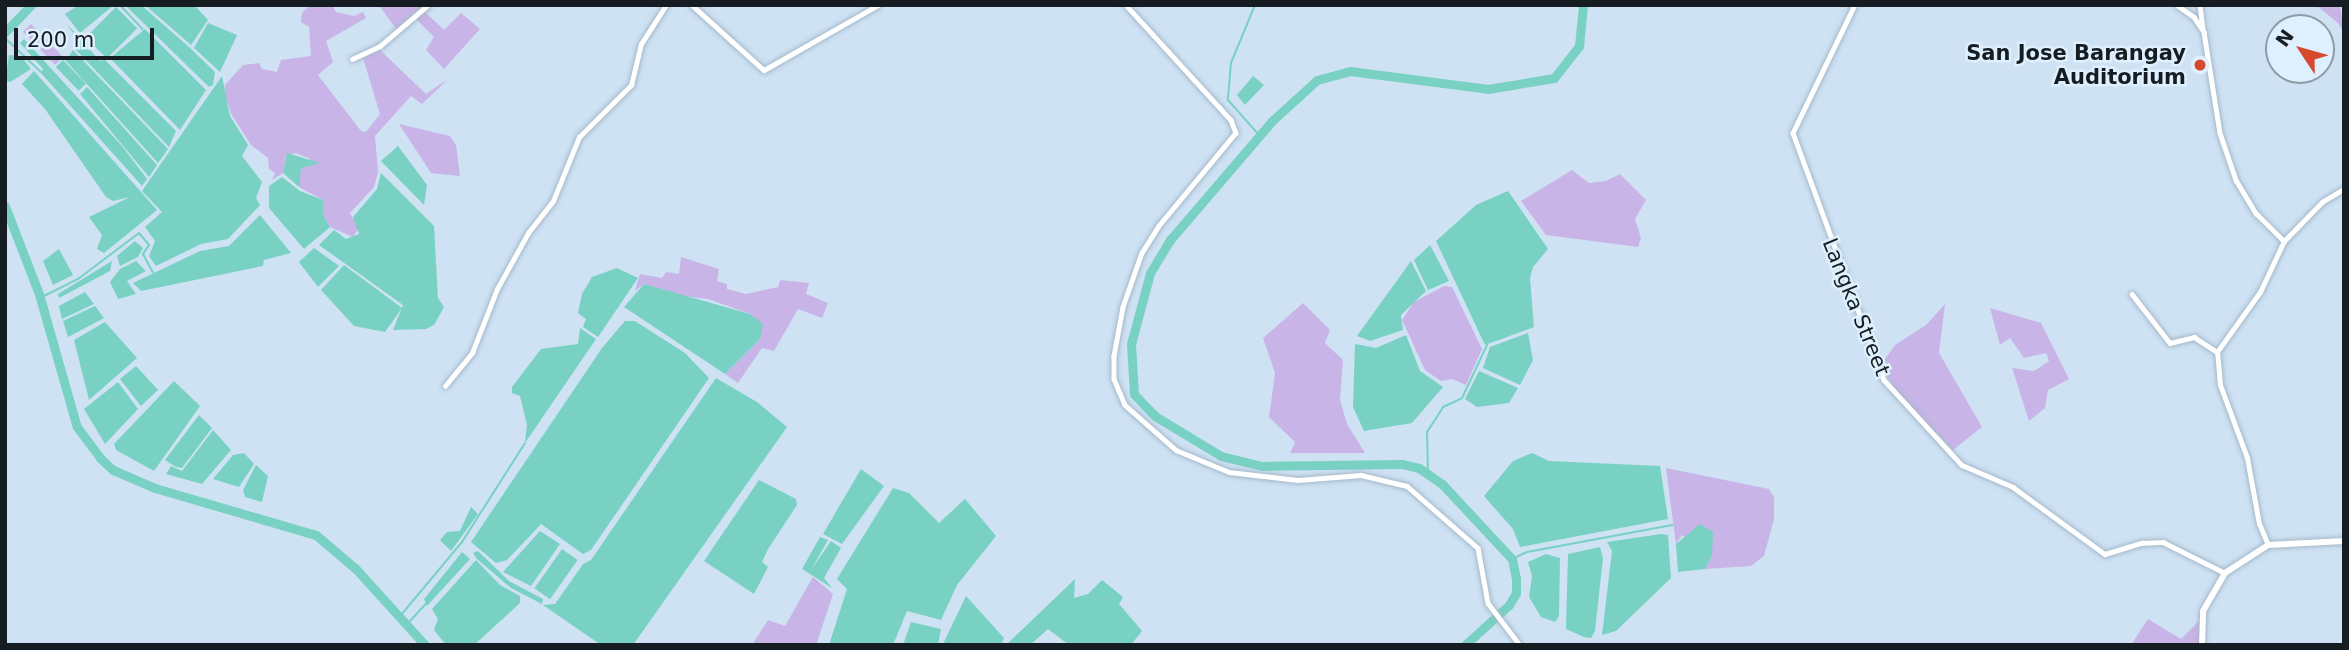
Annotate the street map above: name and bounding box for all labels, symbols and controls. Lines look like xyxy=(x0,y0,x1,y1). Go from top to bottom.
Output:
scale bar xyxy=(18,14,158,58)
north arrow xyxy=(2265,14,2335,84)
text: N xyxy=(2271,25,2298,51)
text: 200 m xyxy=(27,28,94,52)
place label: San Jose Barangay Auditorium xyxy=(1966,40,2186,90)
marker: San Jose Barangay Auditorium xyxy=(2192,57,2208,73)
street label: Langka Street xyxy=(1817,234,1895,380)

